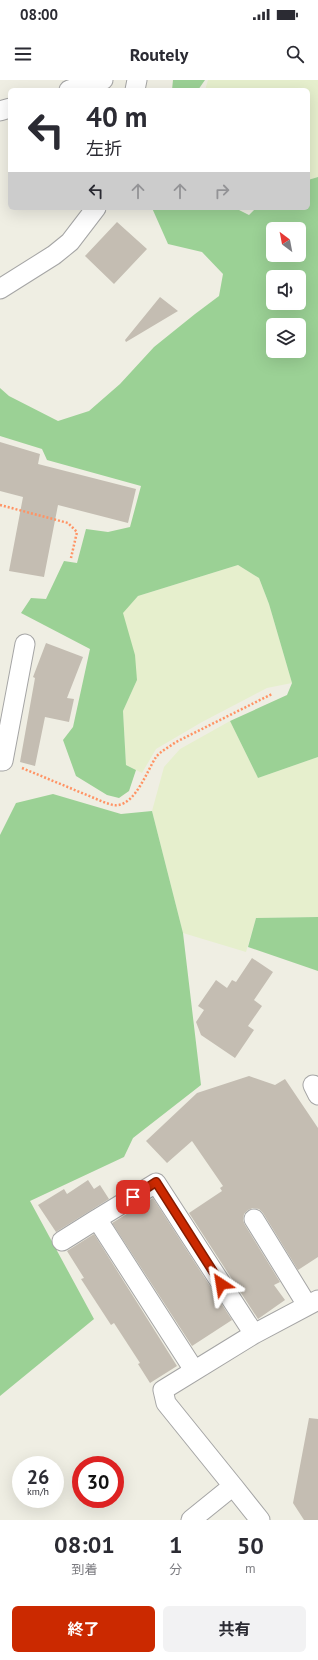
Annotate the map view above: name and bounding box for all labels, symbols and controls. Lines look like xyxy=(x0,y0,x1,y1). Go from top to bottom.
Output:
text: 08:00 xyxy=(20,5,58,24)
icon: menu xyxy=(12,43,34,65)
text: Routely xyxy=(130,43,188,66)
icon: search xyxy=(284,43,306,65)
text: 40 m xyxy=(86,98,147,135)
icon: left xyxy=(20,104,72,156)
text: 左折 xyxy=(86,137,122,160)
icon: left xyxy=(85,180,107,202)
icon: ahead xyxy=(127,180,149,202)
icon: ahead xyxy=(169,180,191,202)
icon: right xyxy=(211,180,233,202)
north arrow xyxy=(266,222,306,262)
map controls xyxy=(266,222,306,358)
button: sound xyxy=(266,270,306,310)
button: layers xyxy=(266,318,306,358)
pin xyxy=(116,1180,150,1214)
icon: arrive xyxy=(122,1186,144,1208)
position arrow xyxy=(200,1263,242,1305)
speed limit sign: 30 xyxy=(72,1456,124,1508)
text: 26 xyxy=(27,1464,49,1490)
text: km/h xyxy=(27,1485,49,1498)
text: 08:01 xyxy=(54,1529,115,1560)
text: 1 xyxy=(169,1529,183,1560)
text: 50 xyxy=(237,1530,264,1561)
text: m xyxy=(245,1560,256,1577)
text: 到着 xyxy=(72,1561,98,1578)
text: 分 xyxy=(169,1561,182,1578)
button: 終了 xyxy=(12,1606,155,1652)
button: 共有 xyxy=(163,1606,306,1652)

